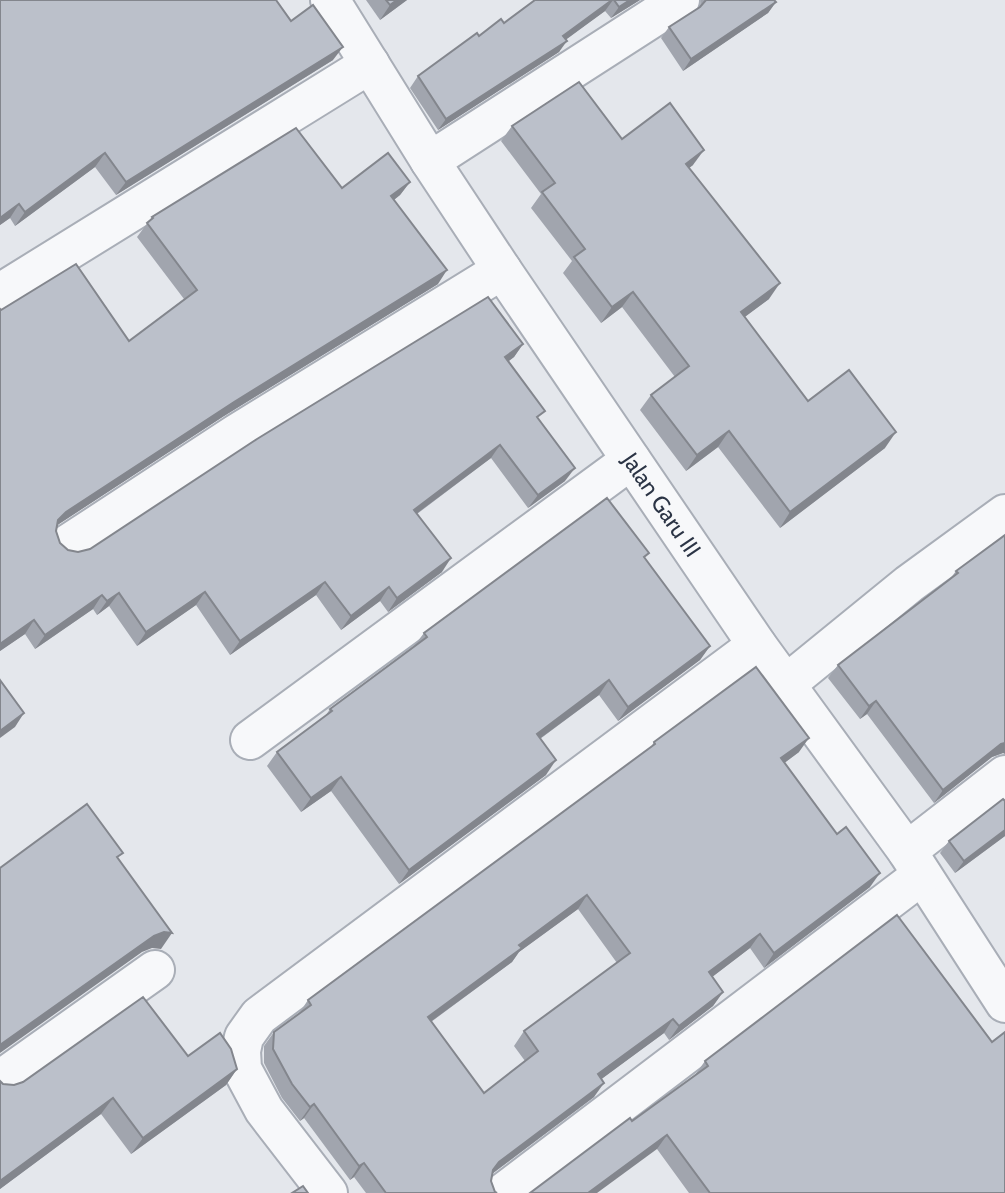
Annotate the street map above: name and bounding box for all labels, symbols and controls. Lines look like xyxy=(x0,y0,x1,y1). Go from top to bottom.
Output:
street label: Jalan Garu III xyxy=(616,446,707,562)

